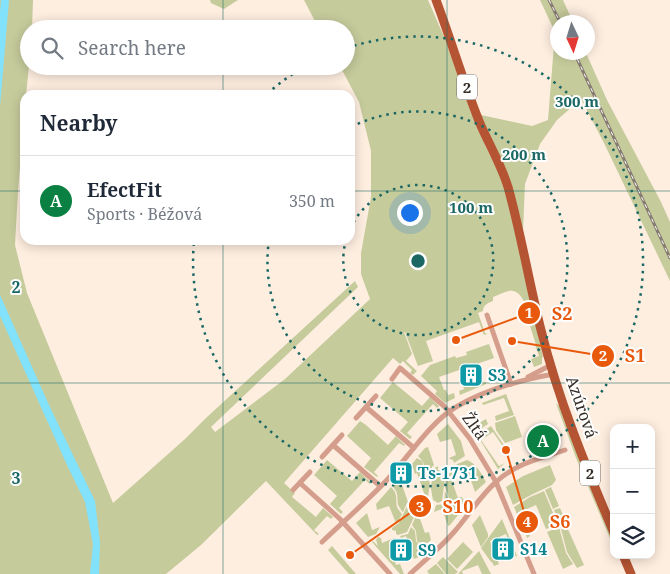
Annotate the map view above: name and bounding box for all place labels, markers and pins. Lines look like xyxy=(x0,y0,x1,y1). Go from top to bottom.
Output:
centre of rings xyxy=(409,252,427,270)
callout: S2 xyxy=(517,297,582,330)
callout: S1 xyxy=(590,340,656,373)
building icon: S3 xyxy=(458,362,484,388)
place label: S3 xyxy=(488,364,506,386)
pin: A xyxy=(527,422,559,460)
building icon: Ts-1731 xyxy=(388,460,414,486)
place label: Ts-1731 xyxy=(418,462,477,484)
callout: S10 xyxy=(408,490,483,523)
callout: S6 xyxy=(515,505,580,538)
building icon: S14 xyxy=(490,536,516,562)
building icon: S9 xyxy=(388,537,414,563)
place label: S14 xyxy=(520,538,547,560)
place label: S9 xyxy=(418,539,436,561)

